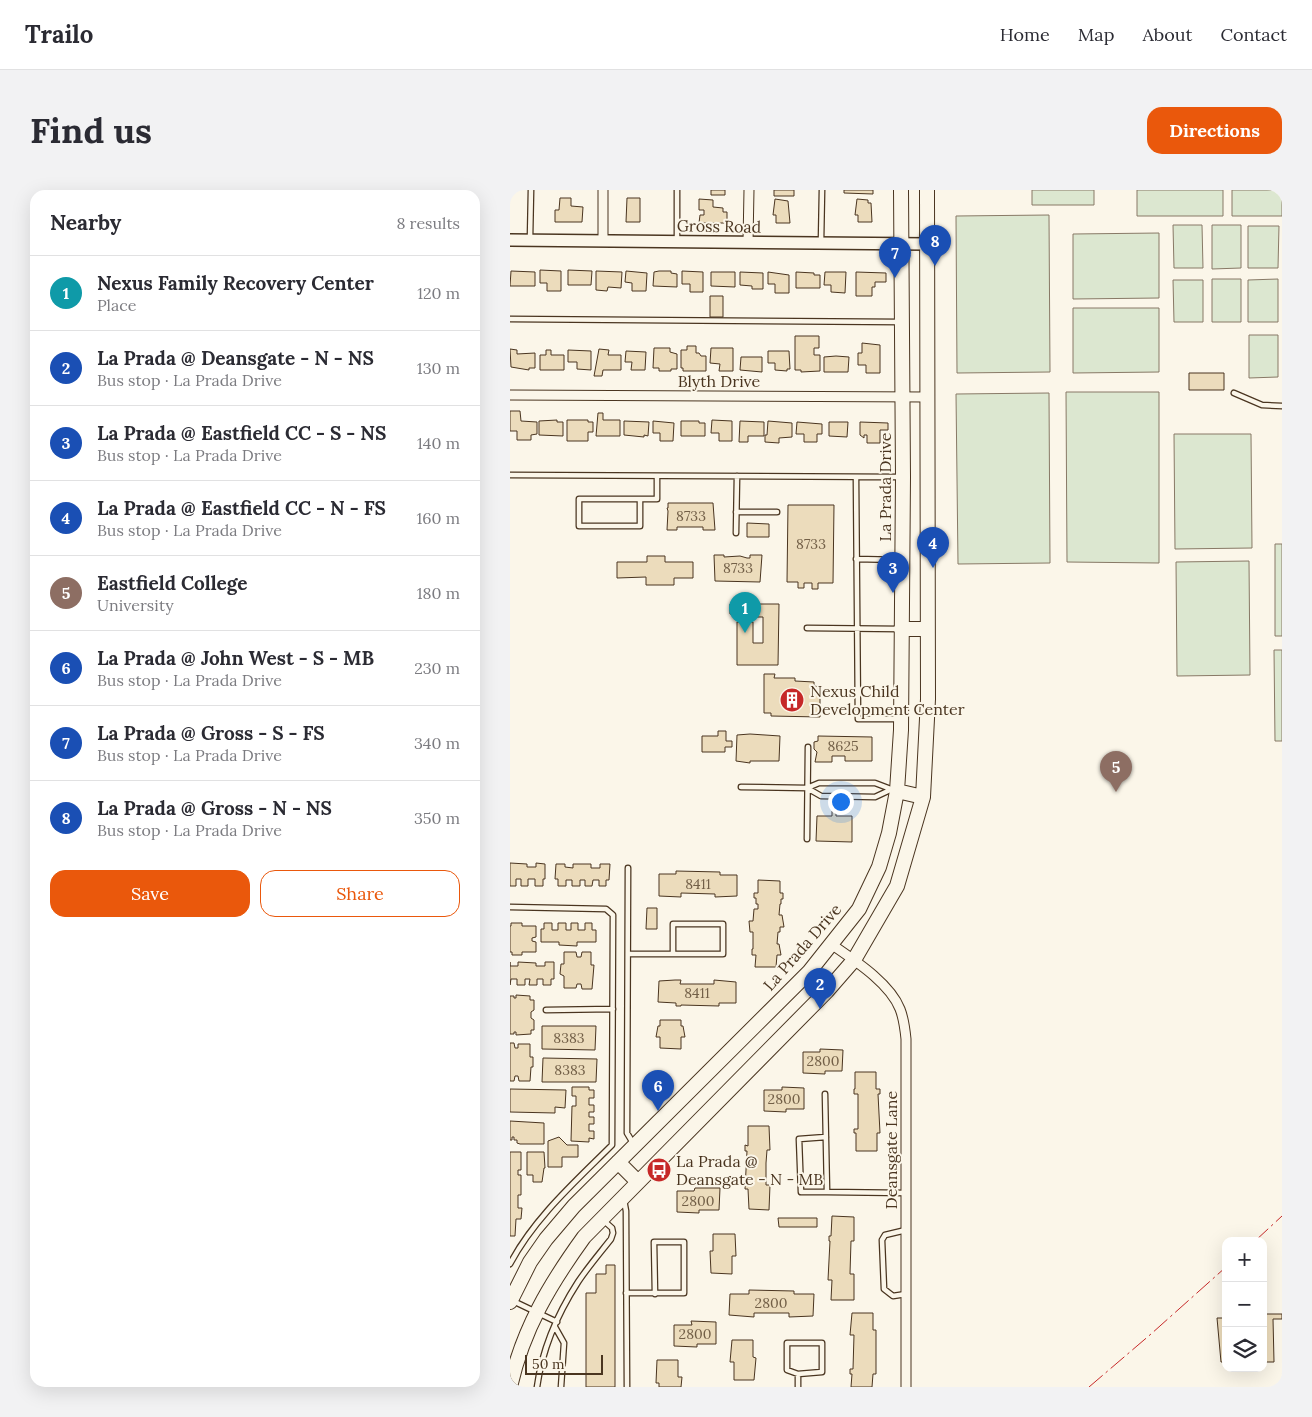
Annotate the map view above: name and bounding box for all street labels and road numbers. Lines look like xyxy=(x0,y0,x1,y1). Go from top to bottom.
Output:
street label: Gross Road xyxy=(677,215,762,237)
street label: Blyth Drive xyxy=(678,371,761,391)
street label: La Prada Drive xyxy=(875,432,895,541)
street label: La Prada Drive xyxy=(759,899,845,995)
street label: Deansgate Lane xyxy=(881,1091,901,1209)

